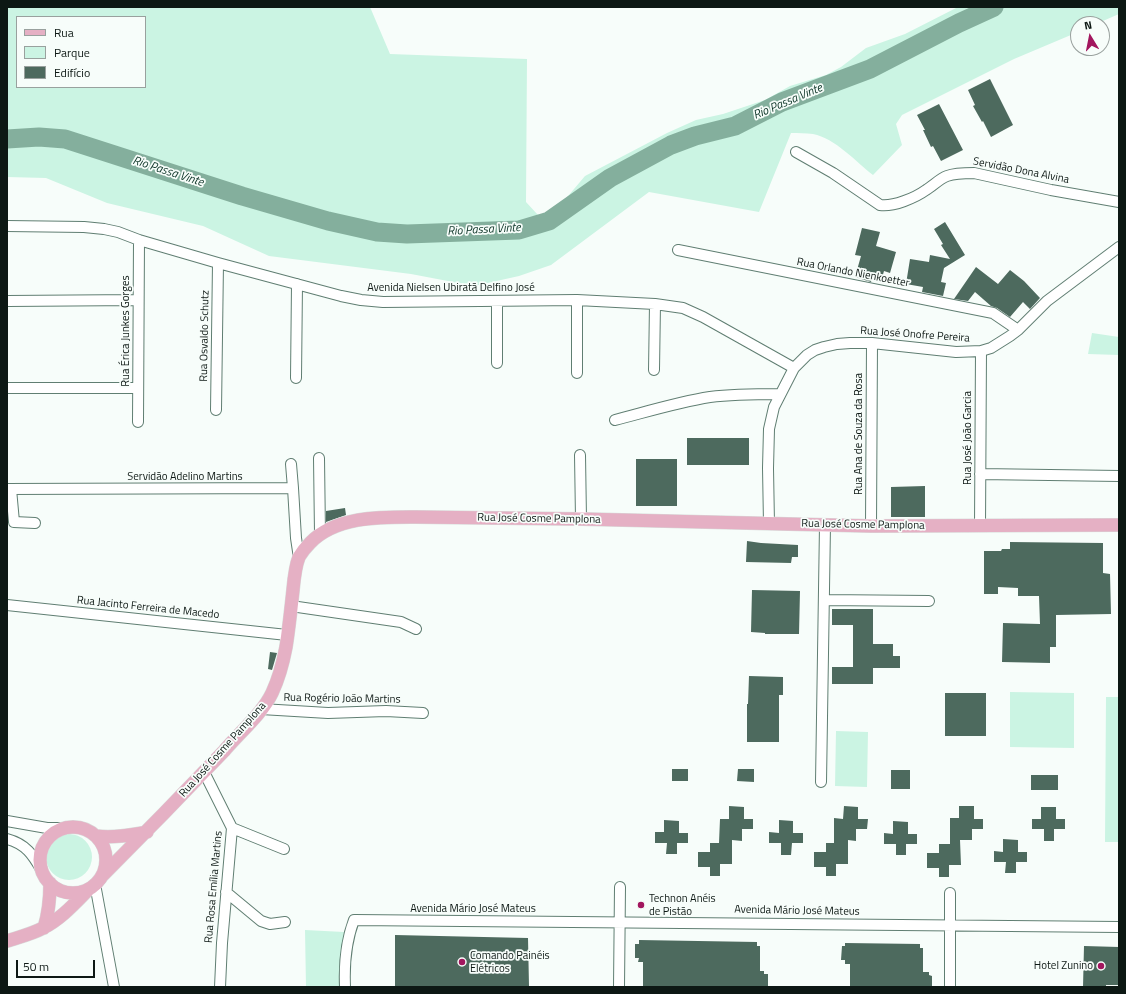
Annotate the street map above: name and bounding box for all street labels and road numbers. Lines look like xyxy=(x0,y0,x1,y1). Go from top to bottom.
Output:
street label: Servidão Dona Alvina xyxy=(972,155,1070,187)
street label: Rua Orlando Nienkoetter xyxy=(796,256,910,290)
street label: Rua Érica Junkes Gorges xyxy=(119,275,133,387)
street label: Avenida Nielsen Ubiratã Delfino José xyxy=(367,281,535,295)
street label: Rua Osvaldo Schutz xyxy=(198,290,212,382)
street label: Rua José Onofre Pereira xyxy=(860,325,970,345)
street label: Rua Ana de Souza da Rosa xyxy=(852,373,866,495)
street label: Rua José João Garcia xyxy=(961,391,975,485)
street label: Servidão Adelino Martins xyxy=(127,470,243,484)
street label: Rua José Cosme Pamplona xyxy=(477,511,601,527)
street label: Rua José Cosme Pamplona xyxy=(801,517,925,533)
street label: Rua Jacinto Ferreira de Macedo xyxy=(76,594,220,622)
street label: Rua Rogério João Martins xyxy=(283,691,401,707)
street label: Rua José Cosme Pamplona xyxy=(177,700,269,800)
street label: Rua Rosa Emília Martins xyxy=(203,830,225,944)
street label: Avenida Mário José Mateus xyxy=(410,902,536,916)
street label: Avenida Mário José Mateus xyxy=(734,903,860,919)

